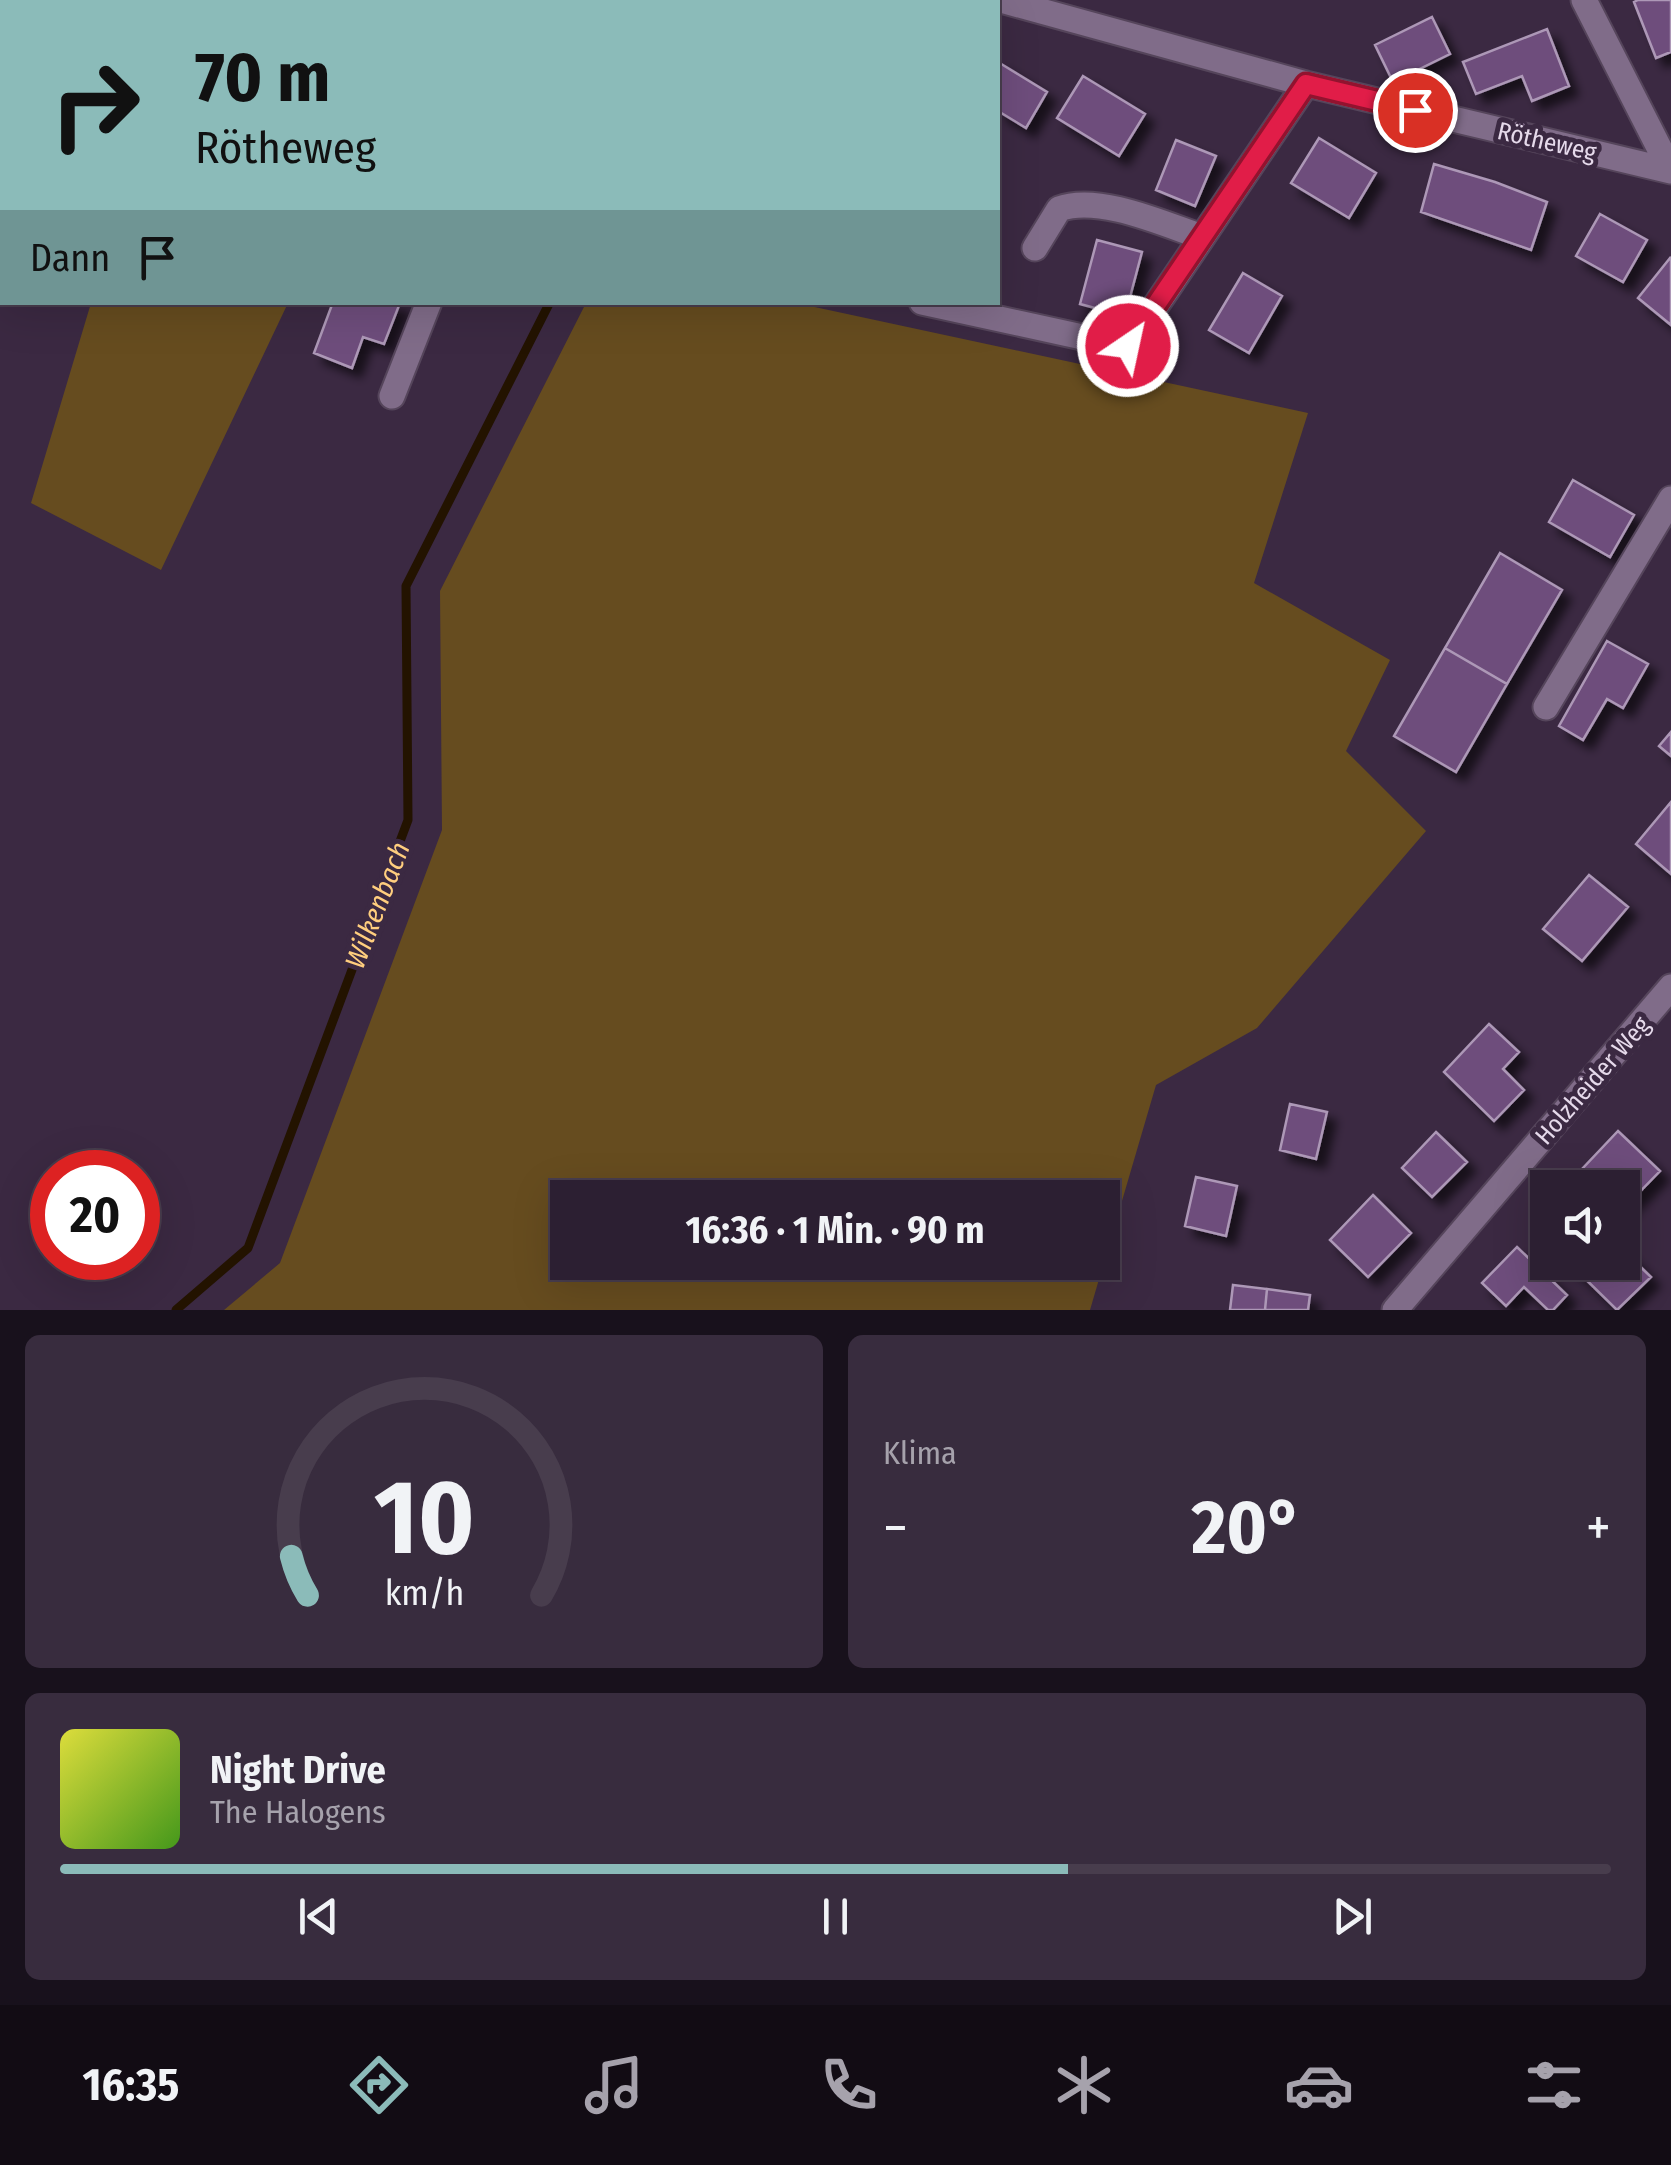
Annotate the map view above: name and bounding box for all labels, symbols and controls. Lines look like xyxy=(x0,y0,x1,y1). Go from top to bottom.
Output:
text: 70 m xyxy=(195,36,330,120)
icon: right xyxy=(30,40,160,170)
pin xyxy=(1373,68,1458,153)
icon: arrive xyxy=(1388,83,1443,138)
street label: Rötheweg xyxy=(1494,116,1599,168)
text: Rötheweg xyxy=(195,121,376,175)
icon: arrive xyxy=(130,230,185,285)
text: Dann xyxy=(30,235,110,281)
position arrow xyxy=(1076,294,1180,398)
water label: Wilkenbach xyxy=(338,837,417,973)
street label: Holzheider Weg xyxy=(1529,1010,1657,1151)
speed limit sign: 20 xyxy=(30,1150,160,1280)
map controls xyxy=(1530,1170,1640,1280)
button: sound xyxy=(1530,1170,1640,1280)
text: 16:36 · 1 Min. · 90 m xyxy=(685,1207,985,1253)
text: Klima xyxy=(883,1434,957,1472)
text: 10 xyxy=(374,1456,474,1581)
text: 20° xyxy=(1192,1483,1302,1573)
text: − xyxy=(883,1495,908,1561)
text: + xyxy=(1586,1495,1611,1561)
text: km/h xyxy=(384,1572,464,1614)
text: Night Drive xyxy=(210,1747,386,1793)
text: The Halogens xyxy=(210,1793,386,1831)
icon: previous xyxy=(291,1889,346,1944)
icon: pause xyxy=(808,1889,863,1944)
icon: next xyxy=(1325,1889,1380,1944)
icon: directions xyxy=(344,2050,414,2120)
icon: music xyxy=(579,2050,649,2120)
icon: phone xyxy=(814,2050,884,2120)
icon: climate xyxy=(1049,2050,1119,2120)
icon: car xyxy=(1284,2050,1354,2120)
icon: filters xyxy=(1519,2050,1589,2120)
text: 16:35 xyxy=(82,2058,179,2112)

